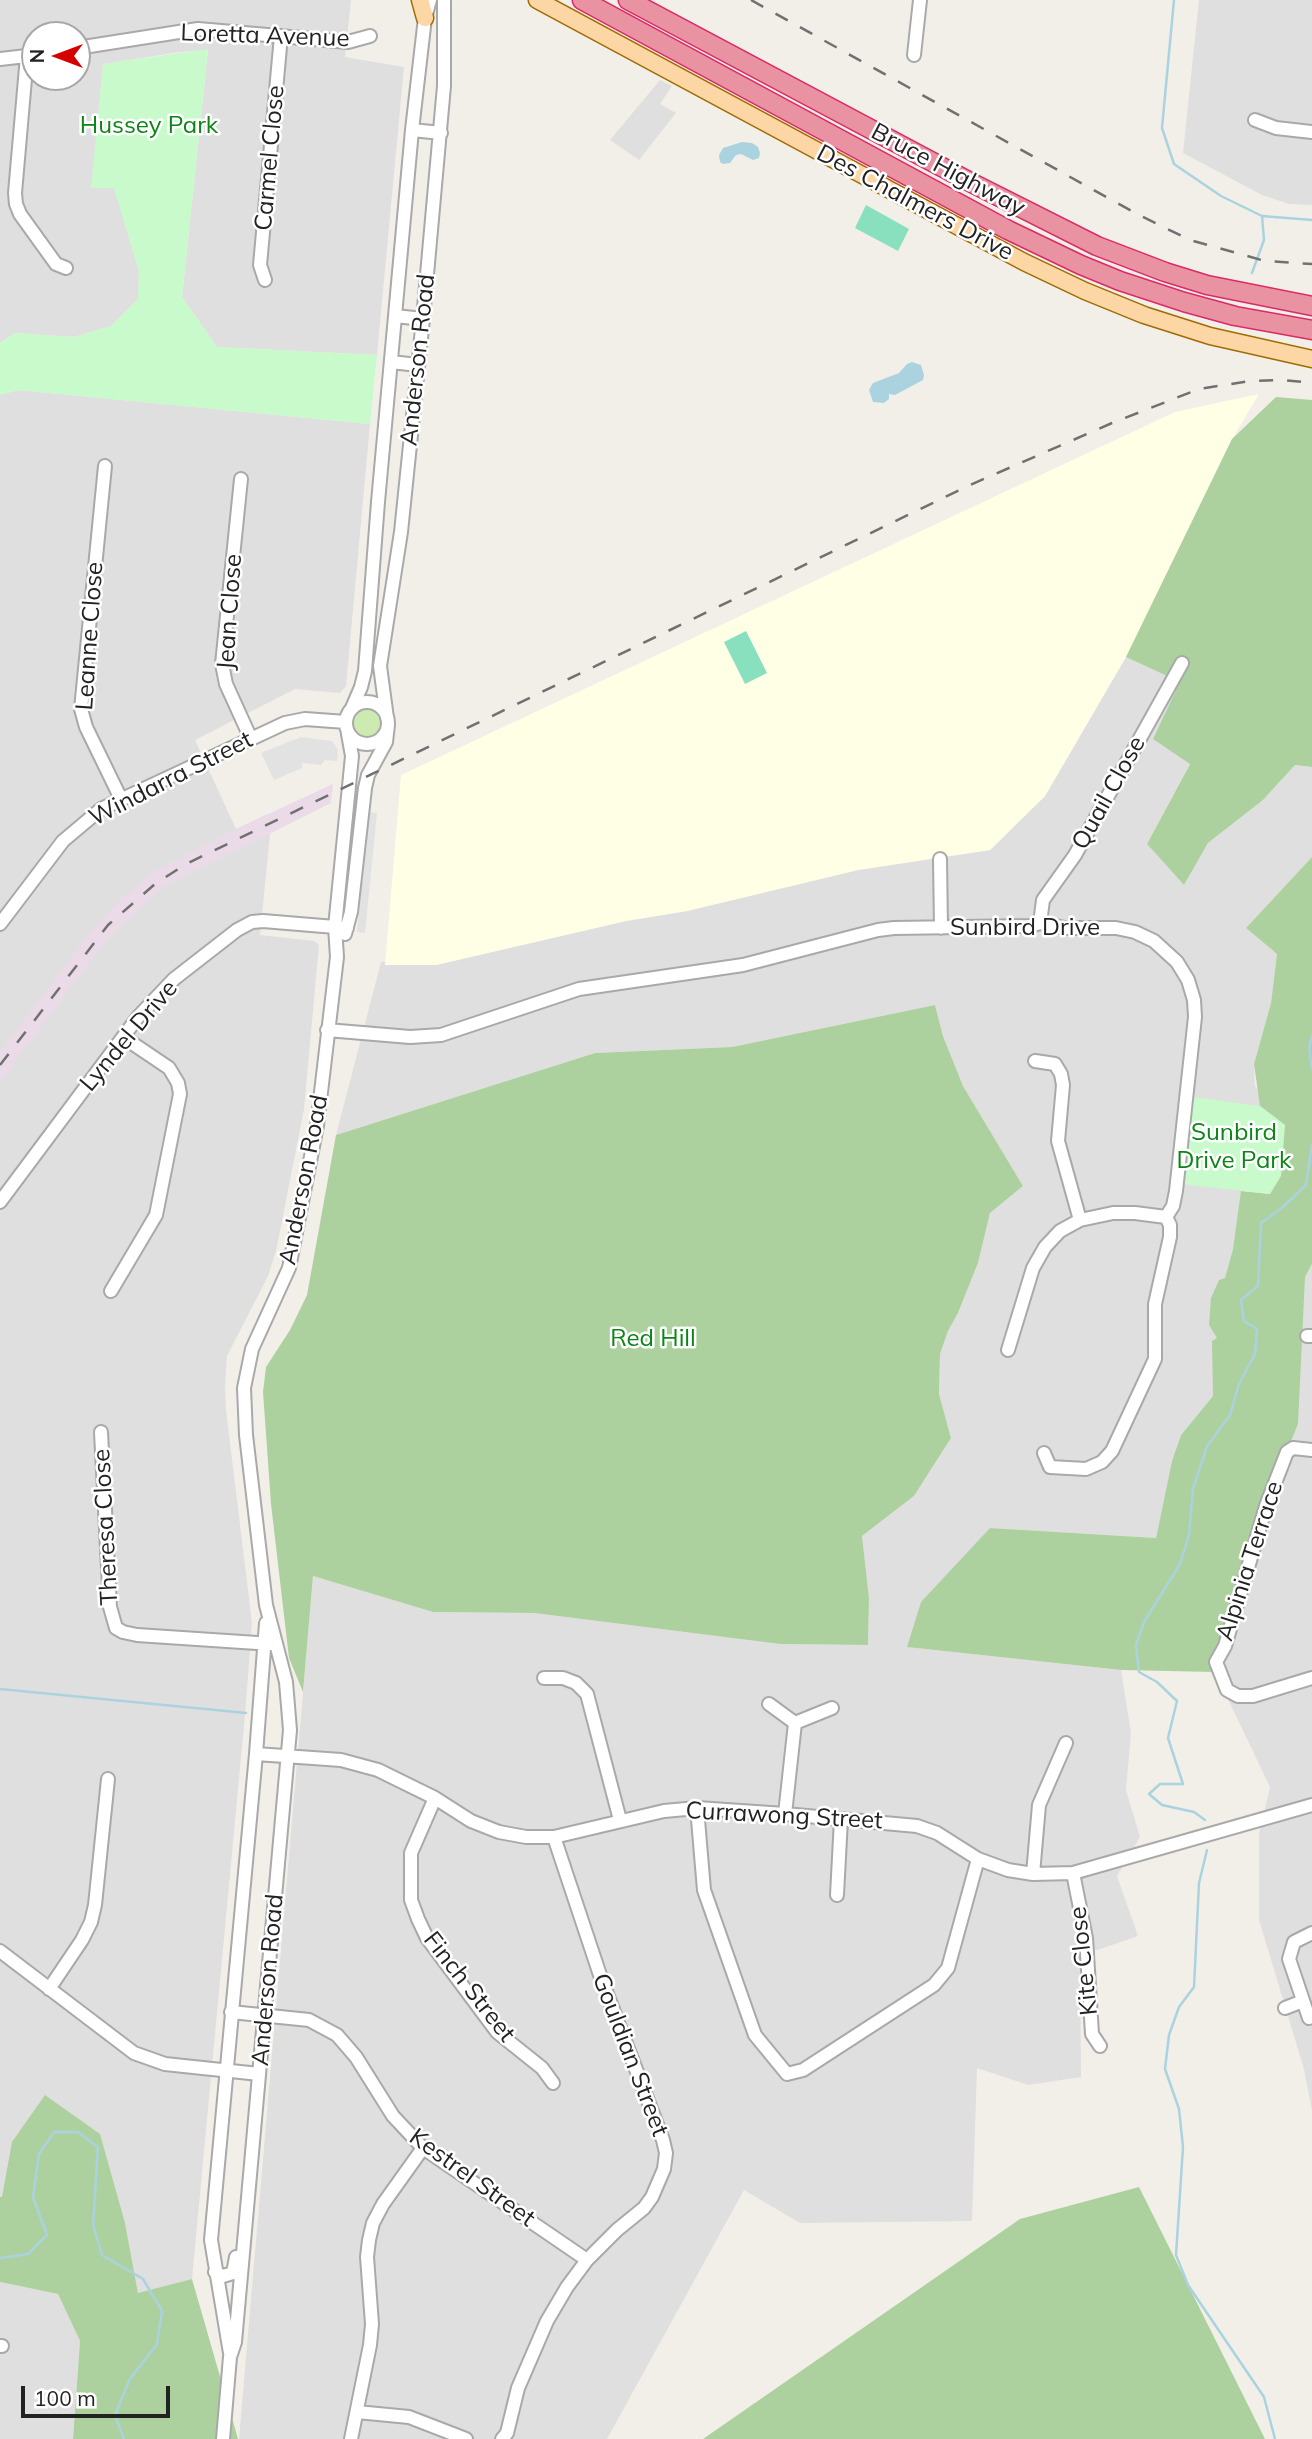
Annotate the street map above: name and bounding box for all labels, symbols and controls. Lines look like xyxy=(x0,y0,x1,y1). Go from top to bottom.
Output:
street label: Loretta Avenue xyxy=(180,19,350,53)
north arrow xyxy=(21,21,91,91)
text: N xyxy=(25,49,49,63)
street label: Carmel Close xyxy=(249,84,291,232)
park label: Hussey Park xyxy=(80,112,218,140)
street label: Bruce Highway xyxy=(866,117,1030,223)
street label: Des Chalmers Drive xyxy=(812,139,1018,267)
street label: Anderson Road xyxy=(395,273,441,447)
street label: Jean Close xyxy=(212,553,248,671)
street label: Leanne Close xyxy=(70,561,110,711)
street label: Windarra Street xyxy=(84,725,258,833)
street label: Quail Close xyxy=(1066,731,1152,855)
street label: Sunbird Drive xyxy=(950,914,1100,942)
street label: Lyndel Drive xyxy=(74,975,184,1097)
street label: Anderson Road xyxy=(273,1093,335,1267)
park label: Sunbird Drive Park xyxy=(1177,1119,1291,1175)
park label: Red Hill xyxy=(610,1325,696,1353)
street label: Theresa Close xyxy=(88,1448,124,1606)
street label: Alpinia Terrace xyxy=(1211,1478,1289,1644)
street label: Currawong Street xyxy=(685,1796,883,1836)
street label: Anderson Road xyxy=(246,1893,290,2067)
street label: Kite Close xyxy=(1064,1905,1104,2017)
street label: Finch Street xyxy=(417,1926,521,2048)
street label: Gouldian Street xyxy=(586,1970,674,2140)
street label: Kestrel Street xyxy=(404,2123,540,2233)
scale bar xyxy=(24,2372,173,2416)
text: 100 m xyxy=(34,2385,96,2411)

